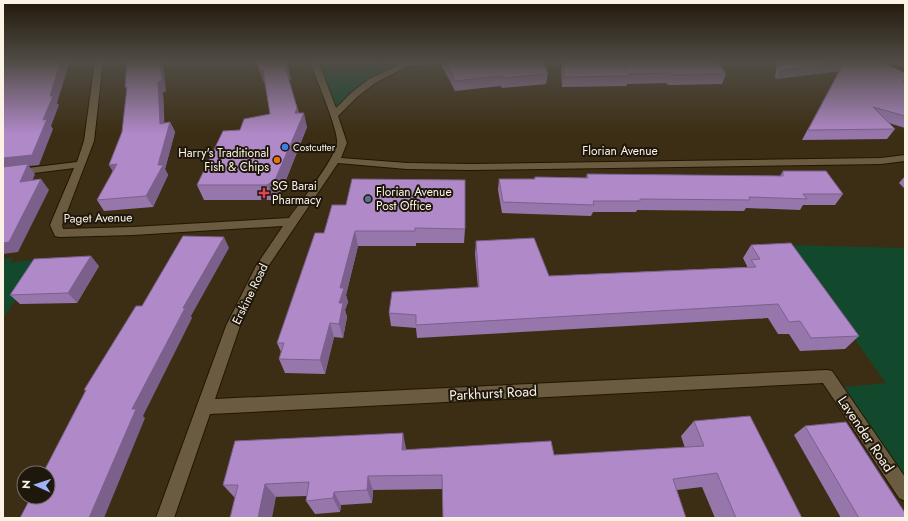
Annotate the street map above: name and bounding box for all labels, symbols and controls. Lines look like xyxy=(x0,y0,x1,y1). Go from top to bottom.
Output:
place label: Costcutter xyxy=(293,140,336,155)
marker: Costcutter xyxy=(280,142,290,152)
street label: Florian Avenue xyxy=(582,142,658,160)
place label: Harry's Traditional Fish & Chips xyxy=(178,144,269,176)
marker: Harry's Traditional Fish & Chips xyxy=(272,155,282,165)
place label: SG Barai Pharmacy xyxy=(272,177,322,209)
place label: Florian Avenue Post Office xyxy=(376,183,452,215)
marker: SG Barai Pharmacy xyxy=(259,188,269,198)
marker: Florian Avenue Post Office xyxy=(363,194,373,204)
street label: Paget Avenue xyxy=(63,208,133,228)
street label: Erskine Road xyxy=(227,260,273,328)
street label: Parkhurst Road xyxy=(449,381,537,405)
street label: Lavender Road xyxy=(833,392,899,476)
north arrow xyxy=(16,465,56,505)
text: N xyxy=(18,480,34,489)

